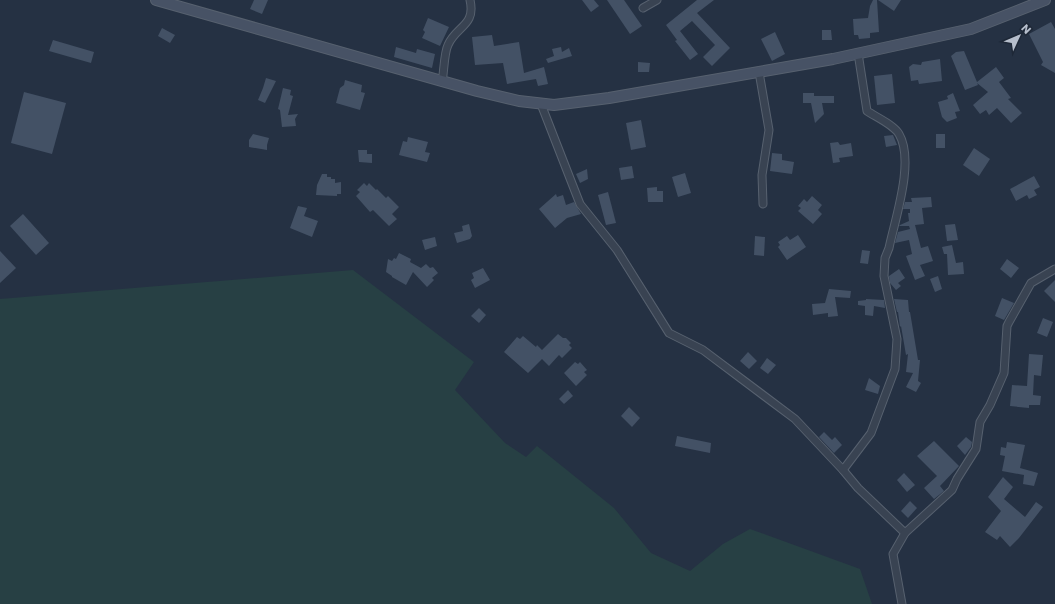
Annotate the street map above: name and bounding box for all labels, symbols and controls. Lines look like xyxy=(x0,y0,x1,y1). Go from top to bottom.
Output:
north arrow xyxy=(999,16,1039,56)
text: N xyxy=(1018,21,1035,38)

